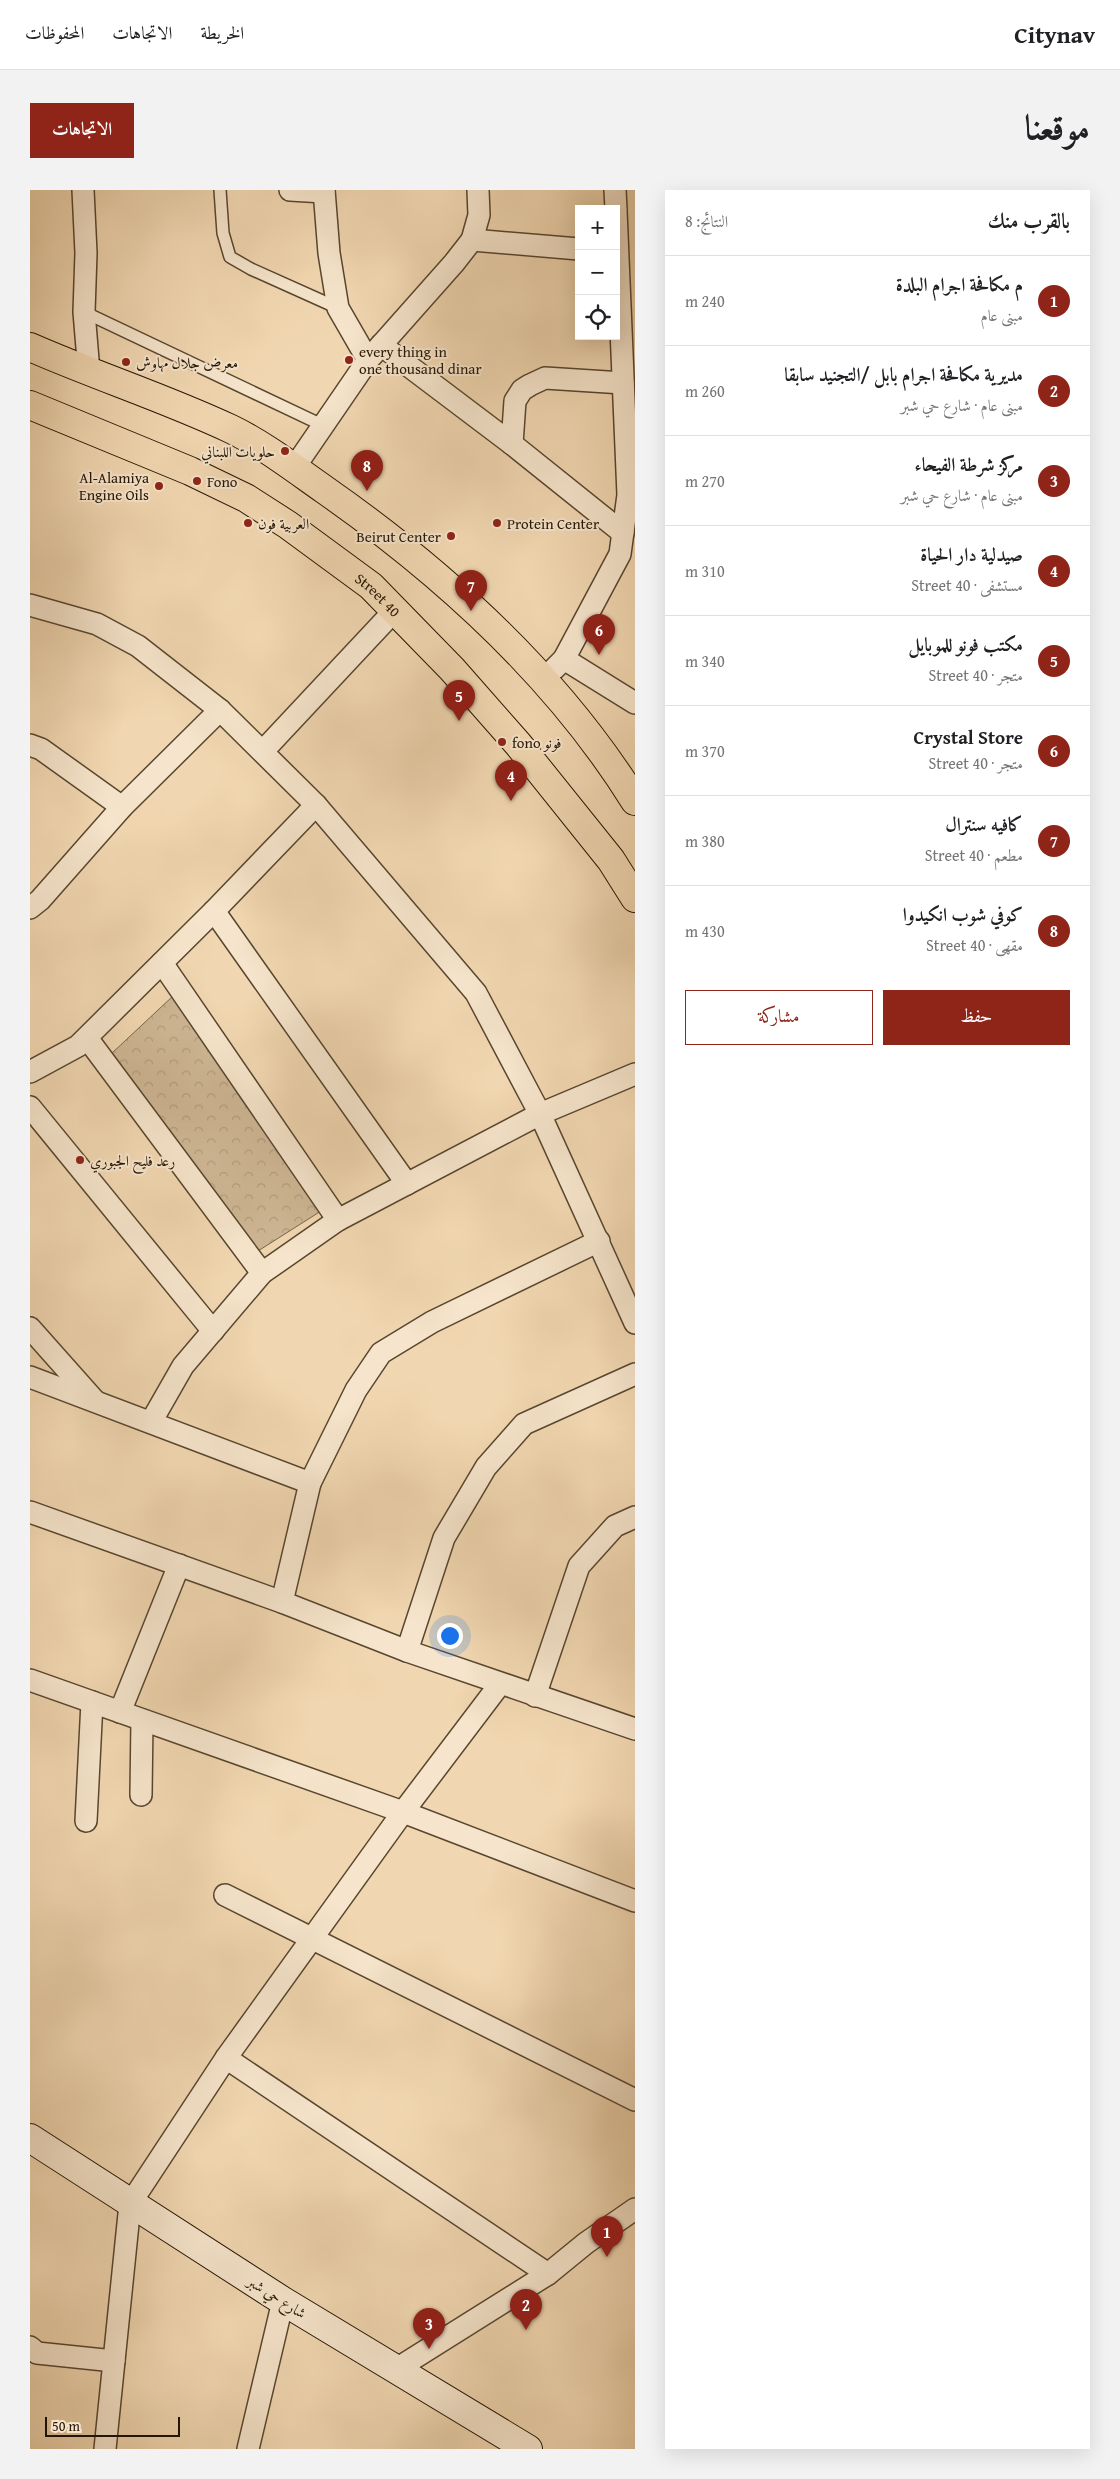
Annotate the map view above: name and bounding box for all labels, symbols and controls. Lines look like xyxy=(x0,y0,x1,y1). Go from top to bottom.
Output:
text: Citynav xyxy=(1014,17,1095,52)
text: المحفوظات xyxy=(25,19,84,46)
text: الاتجاهات xyxy=(112,19,172,46)
text: الخريطة xyxy=(200,19,244,46)
text: موقعنا xyxy=(1025,101,1090,152)
button: الاتجاهات xyxy=(30,103,134,158)
map controls xyxy=(575,205,620,340)
button: + xyxy=(575,205,620,250)
text: بالقرب منك xyxy=(988,205,1070,236)
text: النتائج: 8 xyxy=(685,209,728,233)
button: − xyxy=(575,250,620,295)
text: م مكافحة اجرام البلدة xyxy=(896,270,1023,298)
text: 240 m xyxy=(685,289,725,313)
text: 1 xyxy=(1050,289,1058,313)
button: locate xyxy=(575,295,620,340)
text: مبنى عام xyxy=(981,303,1023,327)
place label: every thing in one thousand dinar xyxy=(359,341,482,379)
place label: معرض جلال مهاوش xyxy=(136,352,238,373)
marker: every thing in one thousand dinar xyxy=(343,354,355,366)
marker: معرض جلال مهاوش xyxy=(120,356,132,368)
text: مديرية مكافحة اجرام بابل /التجنيد سابقا xyxy=(784,360,1023,388)
text: 260 m xyxy=(685,379,725,403)
text: 2 xyxy=(1050,379,1058,403)
text: مبنى عام · شارع حي شبر xyxy=(901,393,1023,417)
place label: حلويات اللبناني xyxy=(201,441,275,464)
marker: حلويات اللبناني xyxy=(279,445,291,457)
pin: 8 xyxy=(351,450,383,491)
text: مركز شرطة الفيحاء xyxy=(914,450,1023,478)
place label: Al-Alamiya Engine Oils xyxy=(79,467,149,505)
text: 270 m xyxy=(685,469,725,493)
text: 3 xyxy=(1050,469,1058,493)
place label: Fono xyxy=(207,471,238,492)
marker: Fono xyxy=(191,475,203,487)
marker: Al-Alamiya Engine Oils xyxy=(153,480,165,492)
text: مبنى عام · شارع حي شبر xyxy=(901,483,1023,507)
place label: العربية فون xyxy=(258,513,309,534)
place label: Protein Center xyxy=(507,513,599,534)
marker: العربية فون xyxy=(242,517,254,529)
marker: Protein Center xyxy=(491,517,503,529)
place label: Beirut Center xyxy=(356,526,441,547)
marker: Beirut Center xyxy=(445,530,457,542)
text: صيدلية دار الحياة xyxy=(920,540,1023,568)
text: 310 m xyxy=(685,559,725,583)
text: 4 xyxy=(1050,559,1058,583)
street label: Street 40 xyxy=(351,567,406,621)
pin: 7 xyxy=(455,570,487,611)
text: مستشفى · Street 40 xyxy=(911,573,1023,597)
pin: 6 xyxy=(583,614,615,655)
text: مكتب فونو للموبايل xyxy=(908,630,1023,658)
text: 340 m xyxy=(685,649,725,673)
text: 5 xyxy=(1050,649,1058,673)
text: متجر · Street 40 xyxy=(929,663,1023,687)
pin: 5 xyxy=(443,680,475,721)
text: Crystal Store xyxy=(914,723,1023,751)
place label: fono فونو xyxy=(512,732,562,753)
marker: fono فونو xyxy=(496,736,508,748)
text: 370 m xyxy=(685,739,725,763)
text: 6 xyxy=(1050,739,1058,763)
text: متجر · Street 40 xyxy=(929,751,1023,775)
pin: 4 xyxy=(495,760,527,801)
text: كافيه سنترال xyxy=(945,810,1023,838)
text: 380 m xyxy=(685,829,725,853)
text: 7 xyxy=(1050,829,1058,853)
text: مطعم · Street 40 xyxy=(925,843,1023,867)
text: كوفي شوب انكيدوا xyxy=(903,900,1023,928)
text: 430 m xyxy=(685,919,725,943)
text: 8 xyxy=(1050,919,1058,943)
text: مقهى · Street 40 xyxy=(926,933,1023,957)
button: مشاركة xyxy=(685,990,873,1045)
button: حفظ xyxy=(883,990,1070,1045)
place label: رعد فليح الجبوري xyxy=(90,1150,175,1175)
marker: رعد فليح الجبوري xyxy=(74,1154,86,1166)
your location xyxy=(437,1623,463,1649)
pin: 1 xyxy=(591,2216,623,2257)
street label: شارع حي شبر xyxy=(240,2270,310,2326)
pin: 2 xyxy=(510,2289,542,2330)
pin: 3 xyxy=(413,2308,445,2349)
scale bar xyxy=(45,2414,180,2437)
text: 50 m xyxy=(52,2416,80,2436)

